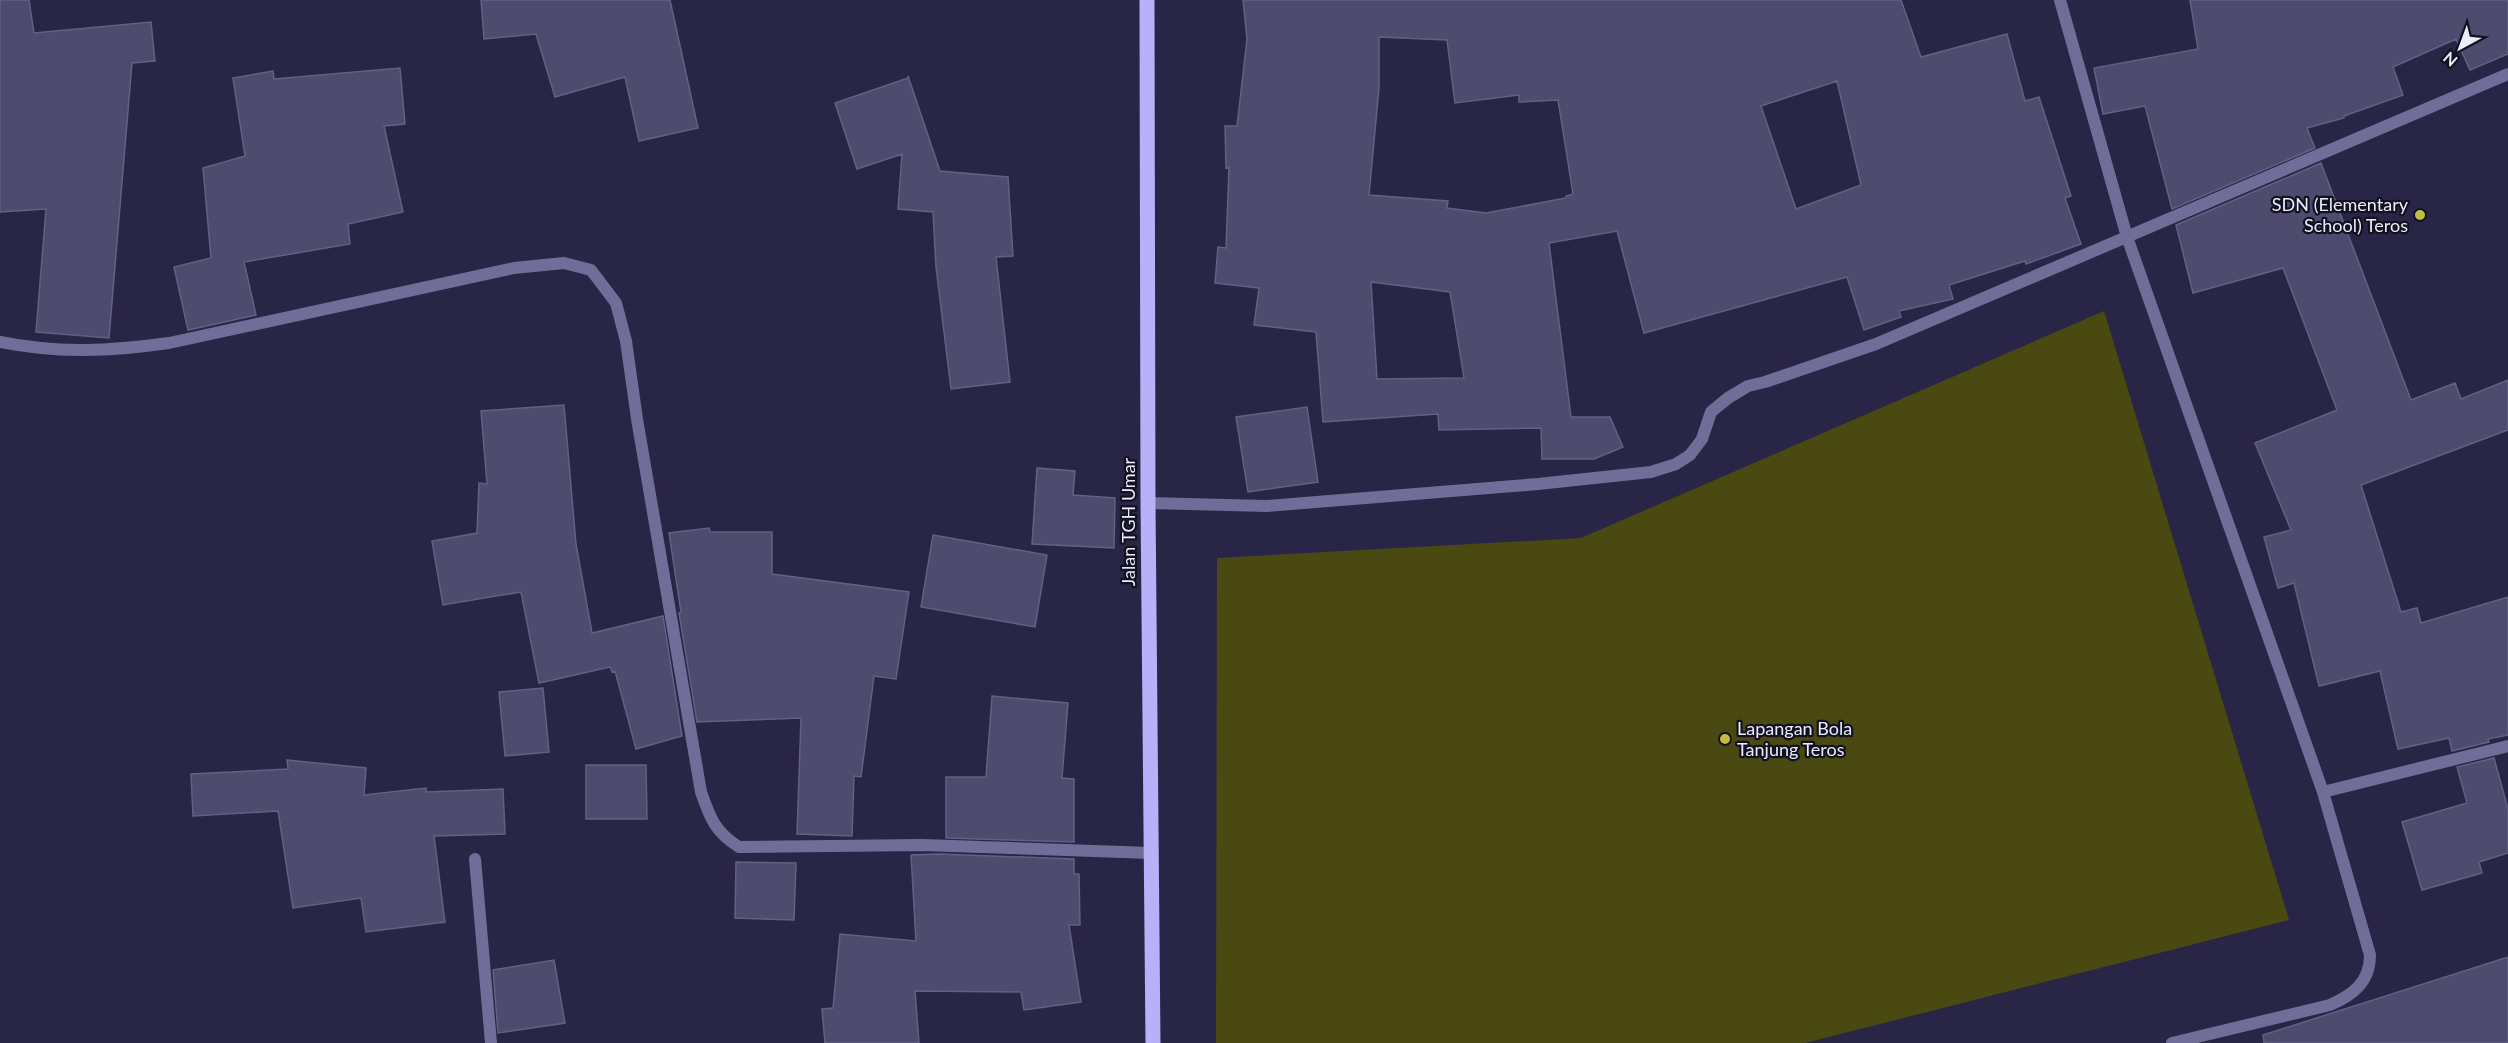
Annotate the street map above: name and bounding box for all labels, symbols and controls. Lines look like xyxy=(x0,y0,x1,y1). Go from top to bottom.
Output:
north arrow xyxy=(2430,18,2490,78)
text: N xyxy=(2439,48,2461,71)
place label: SDN (Elementary School) Teros xyxy=(2272,193,2409,236)
marker: SDN (Elementary School) Teros xyxy=(2413,208,2427,222)
street label: Jalan TGH Umar xyxy=(1117,457,1139,586)
place label: Lapangan Bola Tanjung Teros xyxy=(1737,717,1852,760)
marker: Lapangan Bola Tanjung Teros xyxy=(1718,732,1732,746)

